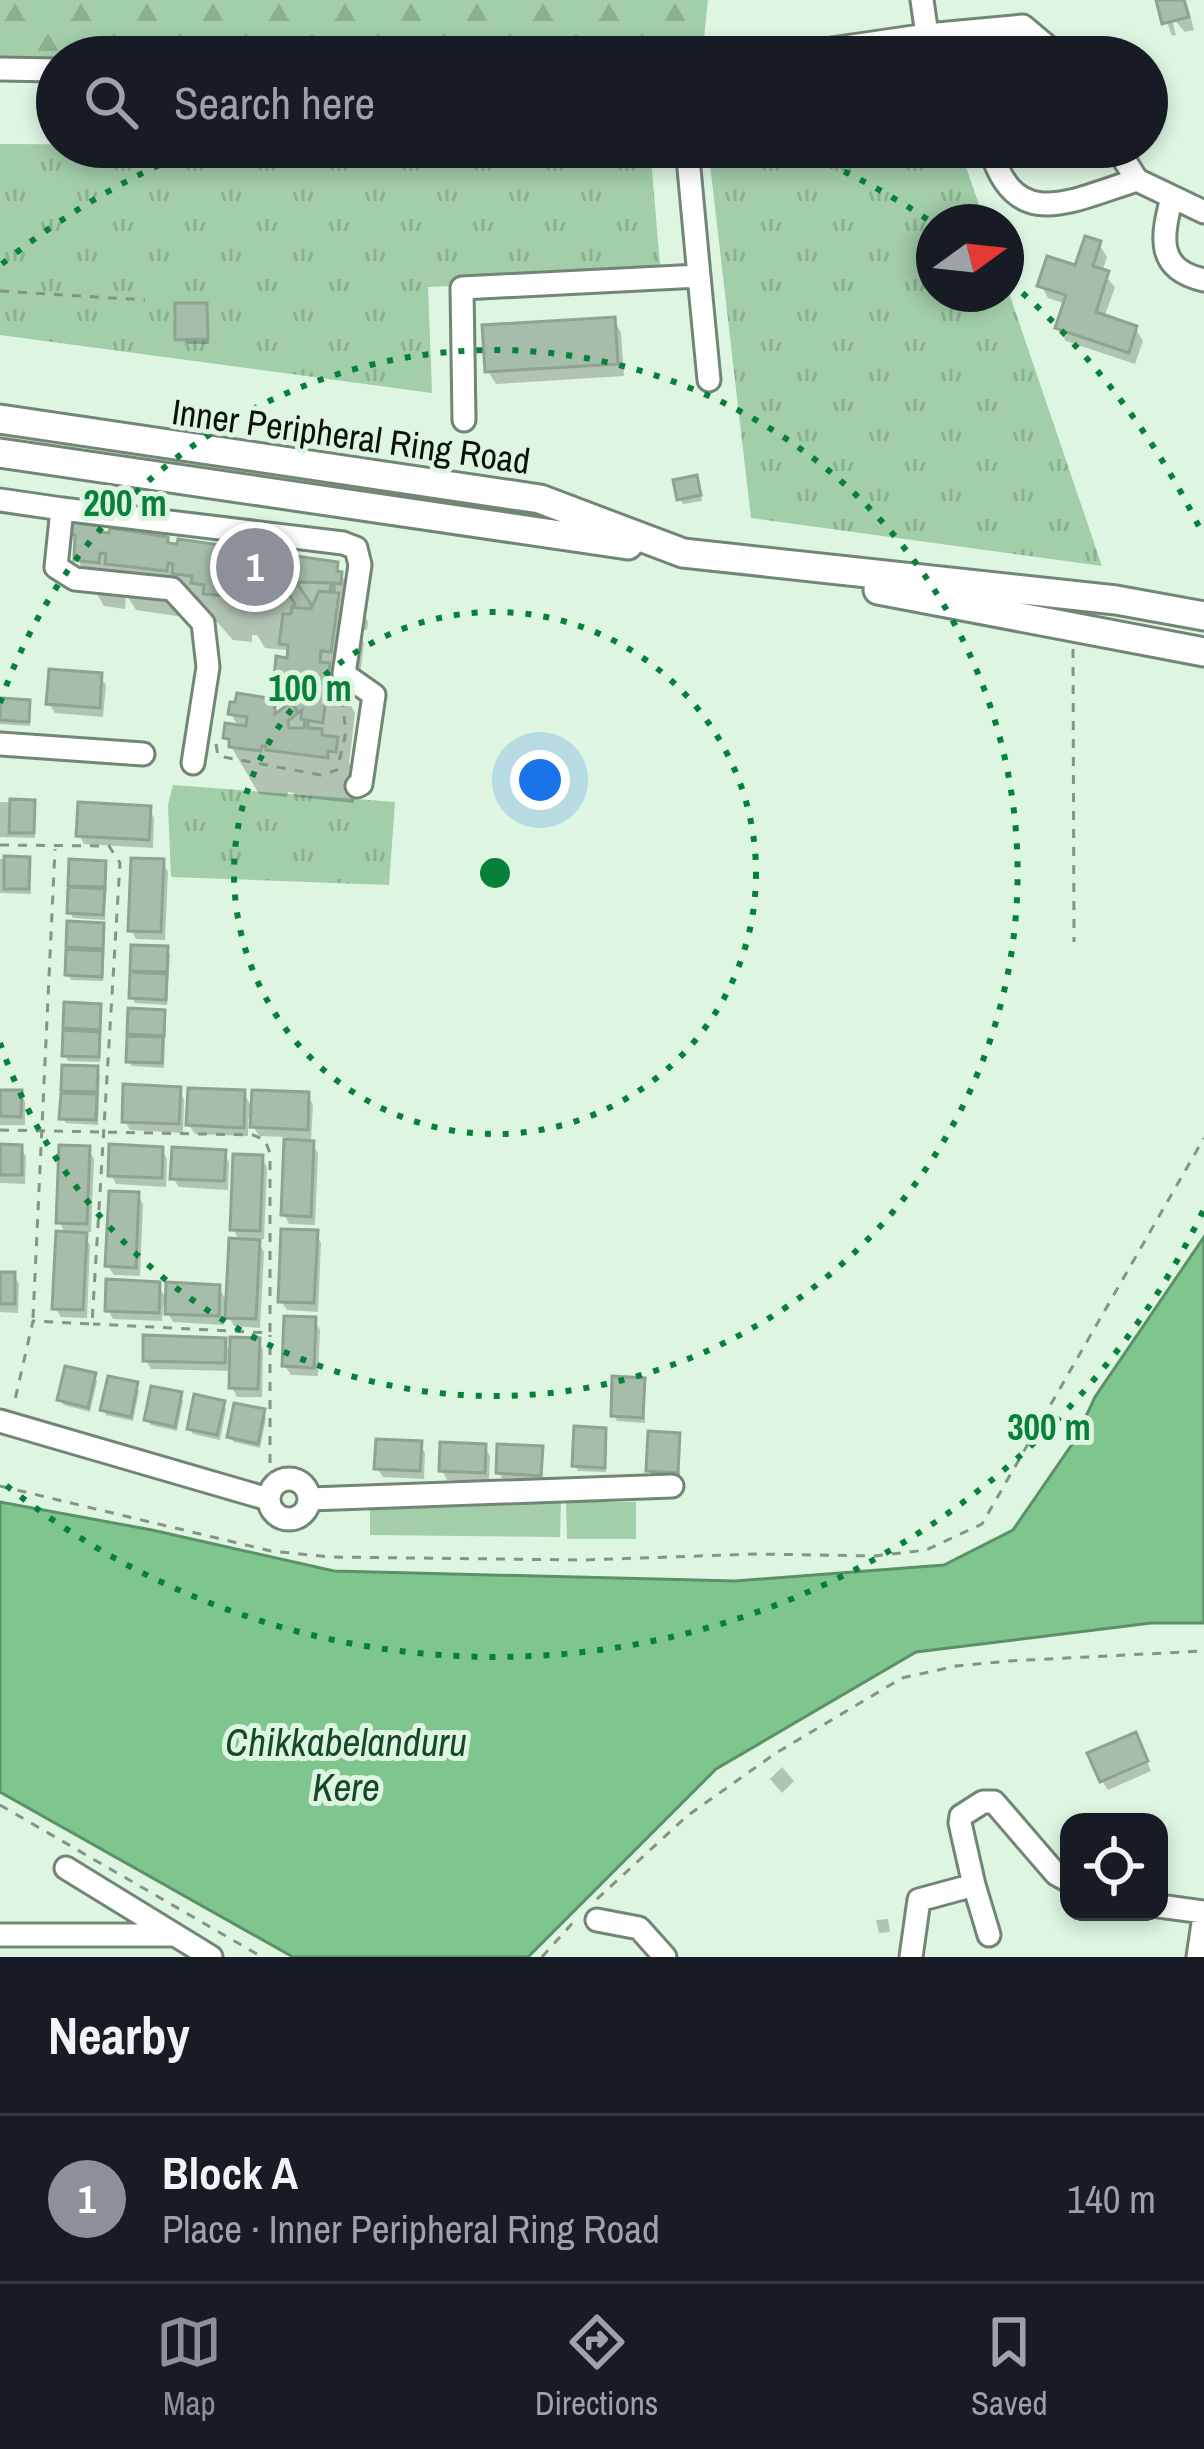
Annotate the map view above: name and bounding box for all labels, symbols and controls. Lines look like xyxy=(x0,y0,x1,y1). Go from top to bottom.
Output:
search box xyxy=(36,36,1168,168)
icon: search xyxy=(78,69,144,135)
text: Search here xyxy=(174,72,375,133)
north arrow xyxy=(916,204,1024,312)
street label: Inner Peripheral Ring Road xyxy=(169,387,533,485)
text: 200 m xyxy=(83,479,167,527)
pin: 1 xyxy=(216,522,294,612)
text: 100 m xyxy=(268,664,352,712)
your location xyxy=(510,750,570,810)
centre of rings xyxy=(474,852,516,894)
text: 300 m xyxy=(1007,1403,1091,1451)
water label: Chikkabelanduru Kere xyxy=(225,1716,467,1813)
map controls xyxy=(1060,1813,1168,1921)
button: locate xyxy=(1060,1813,1168,1921)
text: Nearby xyxy=(48,2001,190,2070)
text: Block A xyxy=(162,2142,298,2203)
text: 1 xyxy=(78,2173,96,2225)
text: 140 m xyxy=(1067,2173,1156,2225)
text: Place · Inner Peripheral Ring Road xyxy=(162,2203,660,2255)
tab: Map xyxy=(156,2309,222,2425)
tab: Directions xyxy=(535,2309,658,2425)
tab: Saved xyxy=(971,2309,1048,2425)

